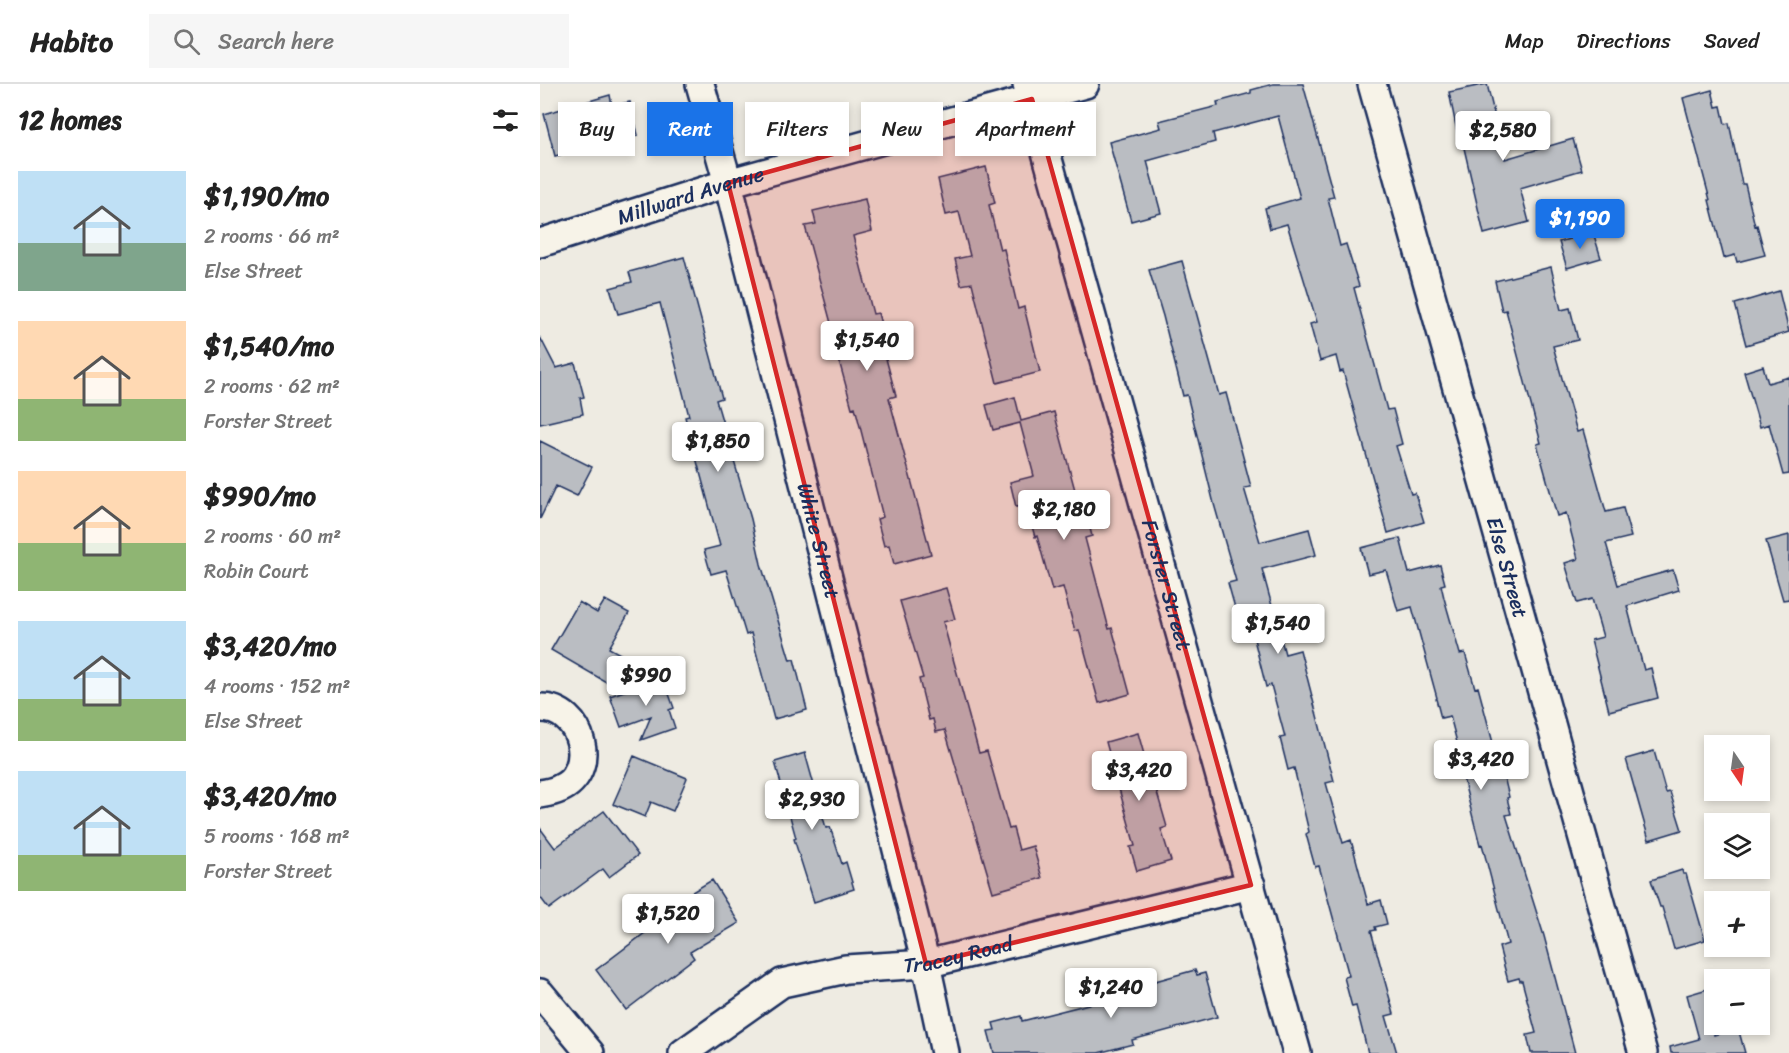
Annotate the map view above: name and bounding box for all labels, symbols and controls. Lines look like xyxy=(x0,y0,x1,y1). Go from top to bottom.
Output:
search box xyxy=(149,14,569,68)
text: Habito xyxy=(30,17,113,66)
text: Search here xyxy=(218,22,334,61)
text: Map xyxy=(1505,22,1543,60)
text: Directions xyxy=(1576,22,1671,60)
text: Saved xyxy=(1704,22,1759,60)
icon: search xyxy=(170,25,203,58)
text: 12 homes xyxy=(18,97,122,143)
chip: Buy xyxy=(558,102,635,156)
chip: Rent xyxy=(647,102,733,156)
chip: Filters xyxy=(745,102,849,156)
chip: New xyxy=(861,102,943,156)
chip: Apartment xyxy=(955,102,1096,156)
icon: filters xyxy=(489,104,522,137)
pin: $2,580 xyxy=(1454,111,1552,162)
text: $2,580 xyxy=(1469,113,1537,148)
street label: Millward Avenue xyxy=(612,155,769,236)
text: $1,190/mo xyxy=(204,173,329,219)
icon: home xyxy=(66,195,138,267)
pin: $1,190 xyxy=(1531,199,1629,250)
text: $1,190 xyxy=(1550,201,1610,236)
text: 2 rooms · 66 m² xyxy=(204,219,340,254)
text: Else Street xyxy=(204,254,303,289)
pin: $1,540 xyxy=(818,321,916,372)
text: $1,540/mo xyxy=(204,323,334,369)
text: $1,540 xyxy=(835,323,899,358)
icon: home xyxy=(66,345,138,417)
text: 2 rooms · 62 m² xyxy=(204,369,340,404)
text: Forster Street xyxy=(204,404,332,439)
pin: $1,850 xyxy=(669,422,767,473)
text: $1,850 xyxy=(686,424,750,459)
text: $990/mo xyxy=(204,473,316,519)
street label: White Street xyxy=(786,479,852,603)
pin: $2,180 xyxy=(1015,490,1113,541)
text: $2,180 xyxy=(1032,492,1096,527)
icon: home xyxy=(66,495,138,567)
street label: Else Street xyxy=(1475,512,1540,623)
street label: Forster Street xyxy=(1130,515,1203,655)
text: 2 rooms · 60 m² xyxy=(204,519,341,554)
text: Robin Court xyxy=(204,554,309,589)
pin: $1,540 xyxy=(1229,604,1327,655)
text: $1,540 xyxy=(1246,606,1310,641)
text: $3,420/mo xyxy=(204,623,337,669)
icon: home xyxy=(66,645,138,717)
pin: $990 xyxy=(610,656,682,707)
text: $990 xyxy=(621,658,671,693)
text: 4 rooms · 152 m² xyxy=(204,669,350,704)
text: Else Street xyxy=(204,704,303,739)
north arrow xyxy=(1704,735,1770,801)
map controls xyxy=(1704,735,1770,1035)
pin: $3,420 xyxy=(1432,740,1530,791)
text: $3,420 xyxy=(1448,742,1514,777)
pin: $3,420 xyxy=(1090,751,1188,802)
text: $3,420 xyxy=(1106,753,1172,788)
text: $3,420/mo xyxy=(204,773,337,819)
pin: $2,930 xyxy=(763,780,861,831)
text: $2,930 xyxy=(779,782,845,817)
icon: home xyxy=(66,795,138,867)
button: layers xyxy=(1704,813,1770,879)
text: 5 rooms · 168 m² xyxy=(204,819,350,854)
text: Forster Street xyxy=(204,854,332,889)
button: + xyxy=(1704,891,1770,957)
pin: $1,520 xyxy=(619,894,717,945)
text: $1,520 xyxy=(636,896,700,931)
street label: Tracey Road xyxy=(902,924,1019,984)
pin: $1,240 xyxy=(1062,968,1160,1019)
button: − xyxy=(1704,969,1770,1035)
text: $1,240 xyxy=(1079,970,1143,1005)

